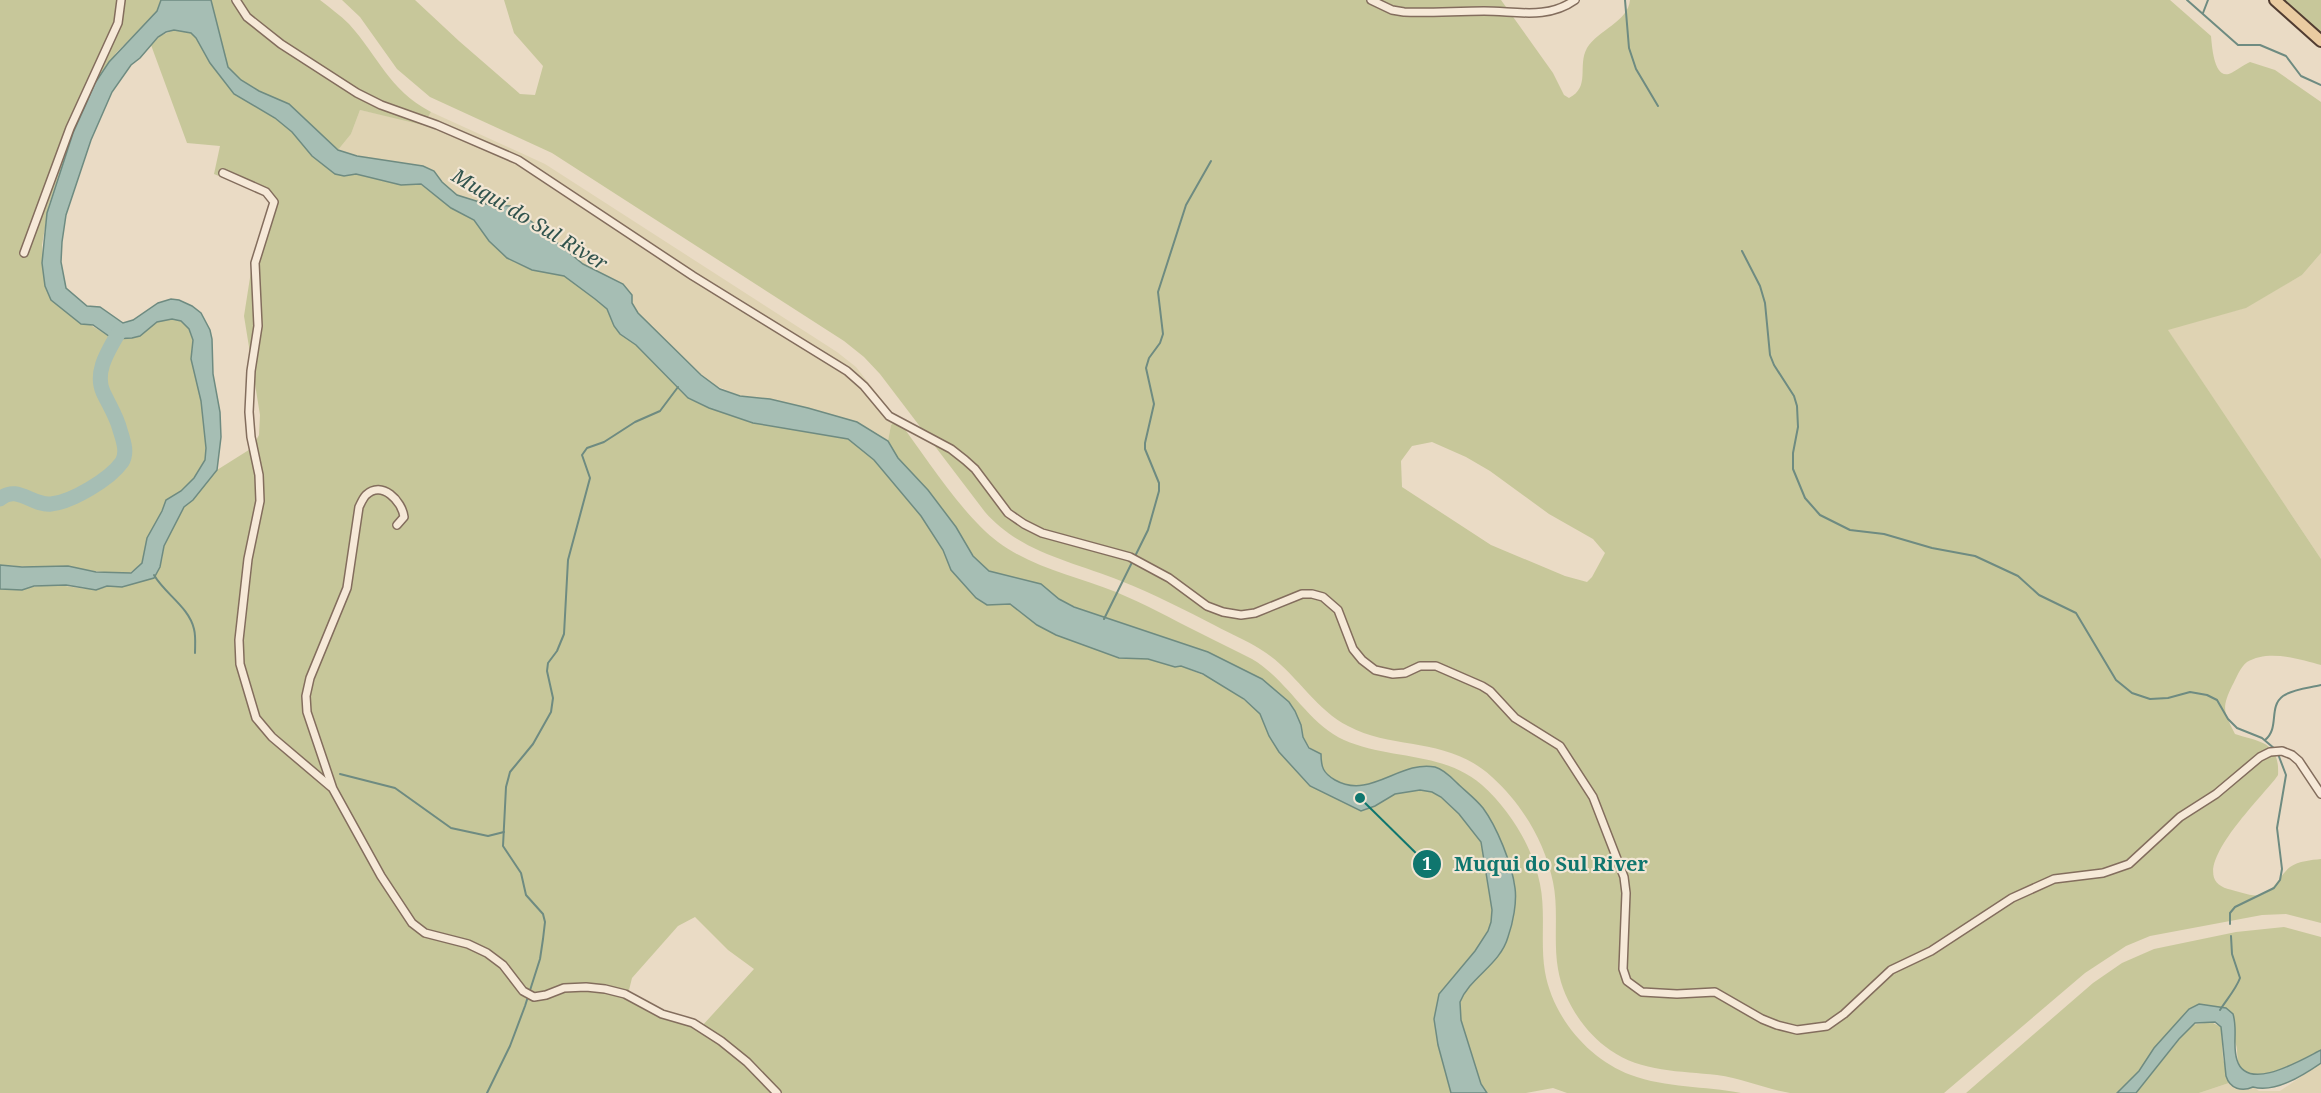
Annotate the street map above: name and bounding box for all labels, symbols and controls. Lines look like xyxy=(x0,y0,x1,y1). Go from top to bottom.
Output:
water label: Muqui do Sul River xyxy=(446,161,613,276)
callout: Muqui do Sul River xyxy=(1412,845,1660,883)
text: Muqui do Sul River xyxy=(1454,850,1648,877)
text: 1 xyxy=(1422,851,1432,875)

